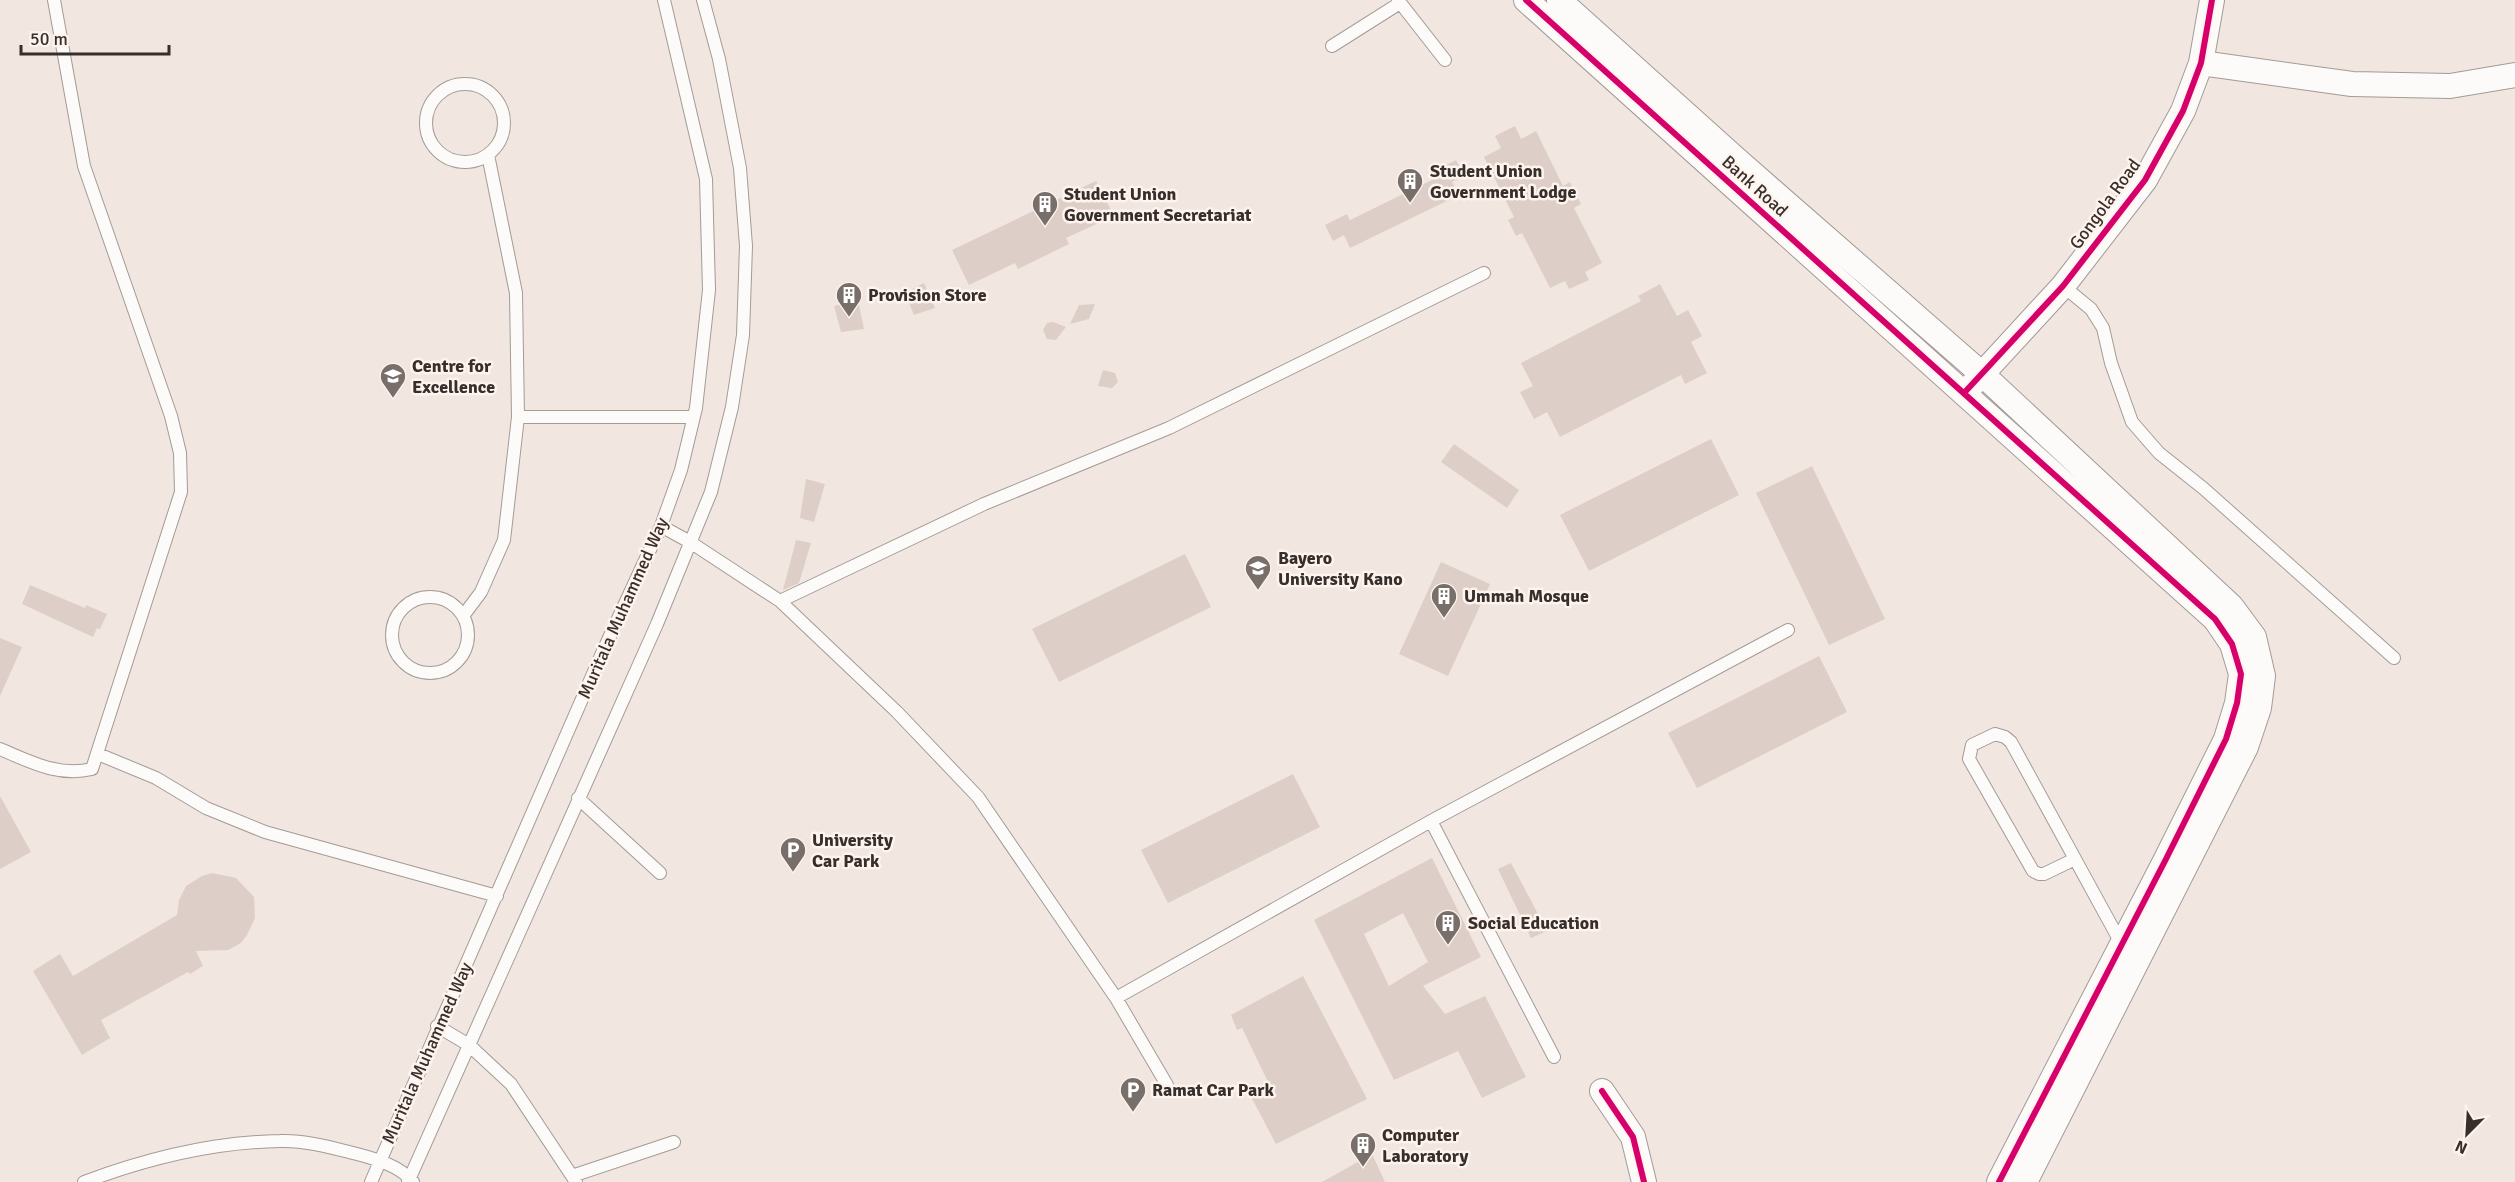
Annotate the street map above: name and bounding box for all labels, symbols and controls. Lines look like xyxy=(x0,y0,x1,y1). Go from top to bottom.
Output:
scale bar xyxy=(21,18,170,56)
text: 50 m xyxy=(30,28,68,50)
street label: Bank Road xyxy=(1717,151,1793,221)
street label: Gongola Road xyxy=(2065,154,2145,254)
place label: Student Union Government Lodge xyxy=(1430,160,1576,203)
building icon: Student Union Government Lodge xyxy=(1395,166,1425,204)
place label: Student Union Government Secretariat xyxy=(1064,183,1252,226)
building icon: Student Union Government Secretariat xyxy=(1030,189,1060,227)
building icon: Provision Store xyxy=(834,280,864,318)
place label: Provision Store xyxy=(868,284,987,306)
place label: Centre for Excellence xyxy=(412,355,495,398)
school or university icon: Centre for Excellence xyxy=(378,361,408,399)
street label: Muritala Muhammed Way xyxy=(573,513,673,702)
place label: Bayero University Kano xyxy=(1278,547,1403,590)
school or university icon: Bayero University Kano xyxy=(1243,553,1273,591)
building icon: Ummah Mosque xyxy=(1429,581,1459,619)
place label: Ummah Mosque xyxy=(1464,585,1589,607)
place label: University Car Park xyxy=(812,829,893,872)
parking icon: University Car Park xyxy=(778,835,808,873)
building icon: Social Education xyxy=(1433,908,1463,946)
place label: Social Education xyxy=(1468,912,1599,934)
street label: Muritala Muhammed Way xyxy=(377,958,477,1147)
parking icon: Ramat Car Park xyxy=(1118,1075,1148,1113)
place label: Ramat Car Park xyxy=(1152,1079,1274,1101)
north arrow xyxy=(2437,1104,2497,1164)
place label: Computer Laboratory xyxy=(1382,1124,1468,1167)
building icon: Computer Laboratory xyxy=(1348,1130,1378,1168)
text: N xyxy=(2452,1135,2470,1158)

